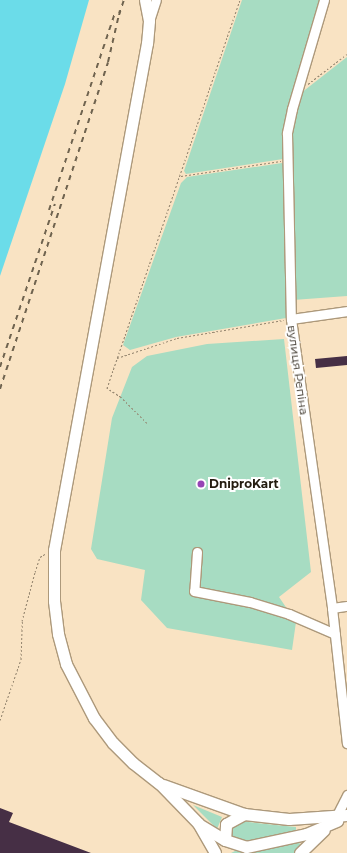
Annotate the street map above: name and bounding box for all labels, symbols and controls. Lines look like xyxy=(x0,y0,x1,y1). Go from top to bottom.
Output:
street label: вулиця Репіна xyxy=(285,324,311,416)
place label: DniproKart xyxy=(209,477,279,491)
marker: DniproKart xyxy=(196,479,206,489)

